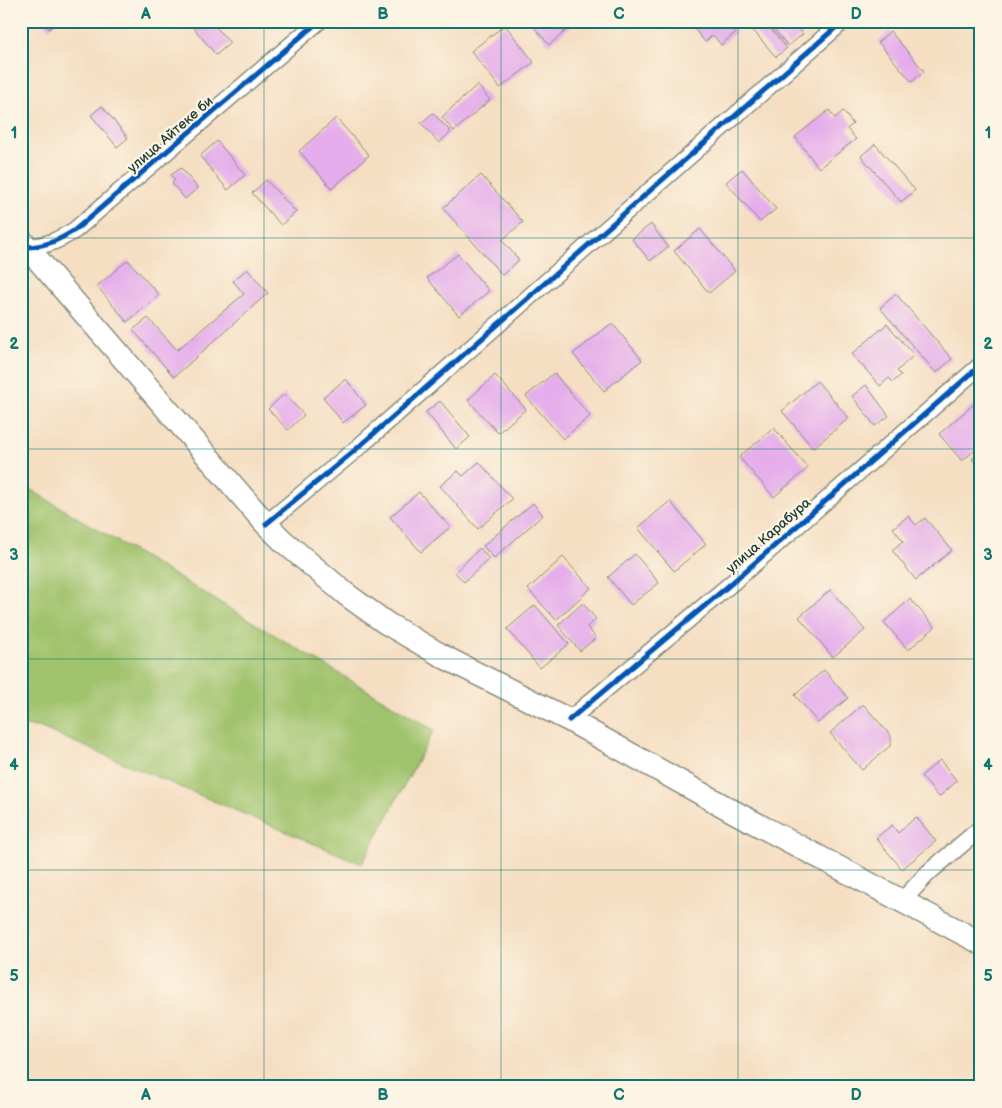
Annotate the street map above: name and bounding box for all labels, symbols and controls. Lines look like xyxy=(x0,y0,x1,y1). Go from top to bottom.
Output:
text: A xyxy=(140,5,151,24)
text: B xyxy=(377,5,389,24)
text: C xyxy=(613,5,625,24)
text: D xyxy=(850,5,862,24)
street label: улица Айтеке би xyxy=(124,93,217,176)
text: 1 xyxy=(11,124,17,143)
text: 1 xyxy=(985,124,991,143)
text: 2 xyxy=(9,335,19,354)
text: 2 xyxy=(983,335,993,354)
street label: улица Карабура xyxy=(723,494,815,577)
text: 3 xyxy=(9,546,19,565)
text: 3 xyxy=(983,546,993,565)
text: 4 xyxy=(9,756,19,775)
text: 4 xyxy=(983,756,993,775)
text: 5 xyxy=(9,967,19,986)
text: 5 xyxy=(983,967,993,986)
text: A xyxy=(140,1086,151,1105)
text: B xyxy=(377,1086,389,1105)
text: C xyxy=(613,1086,625,1105)
text: D xyxy=(850,1086,862,1105)

